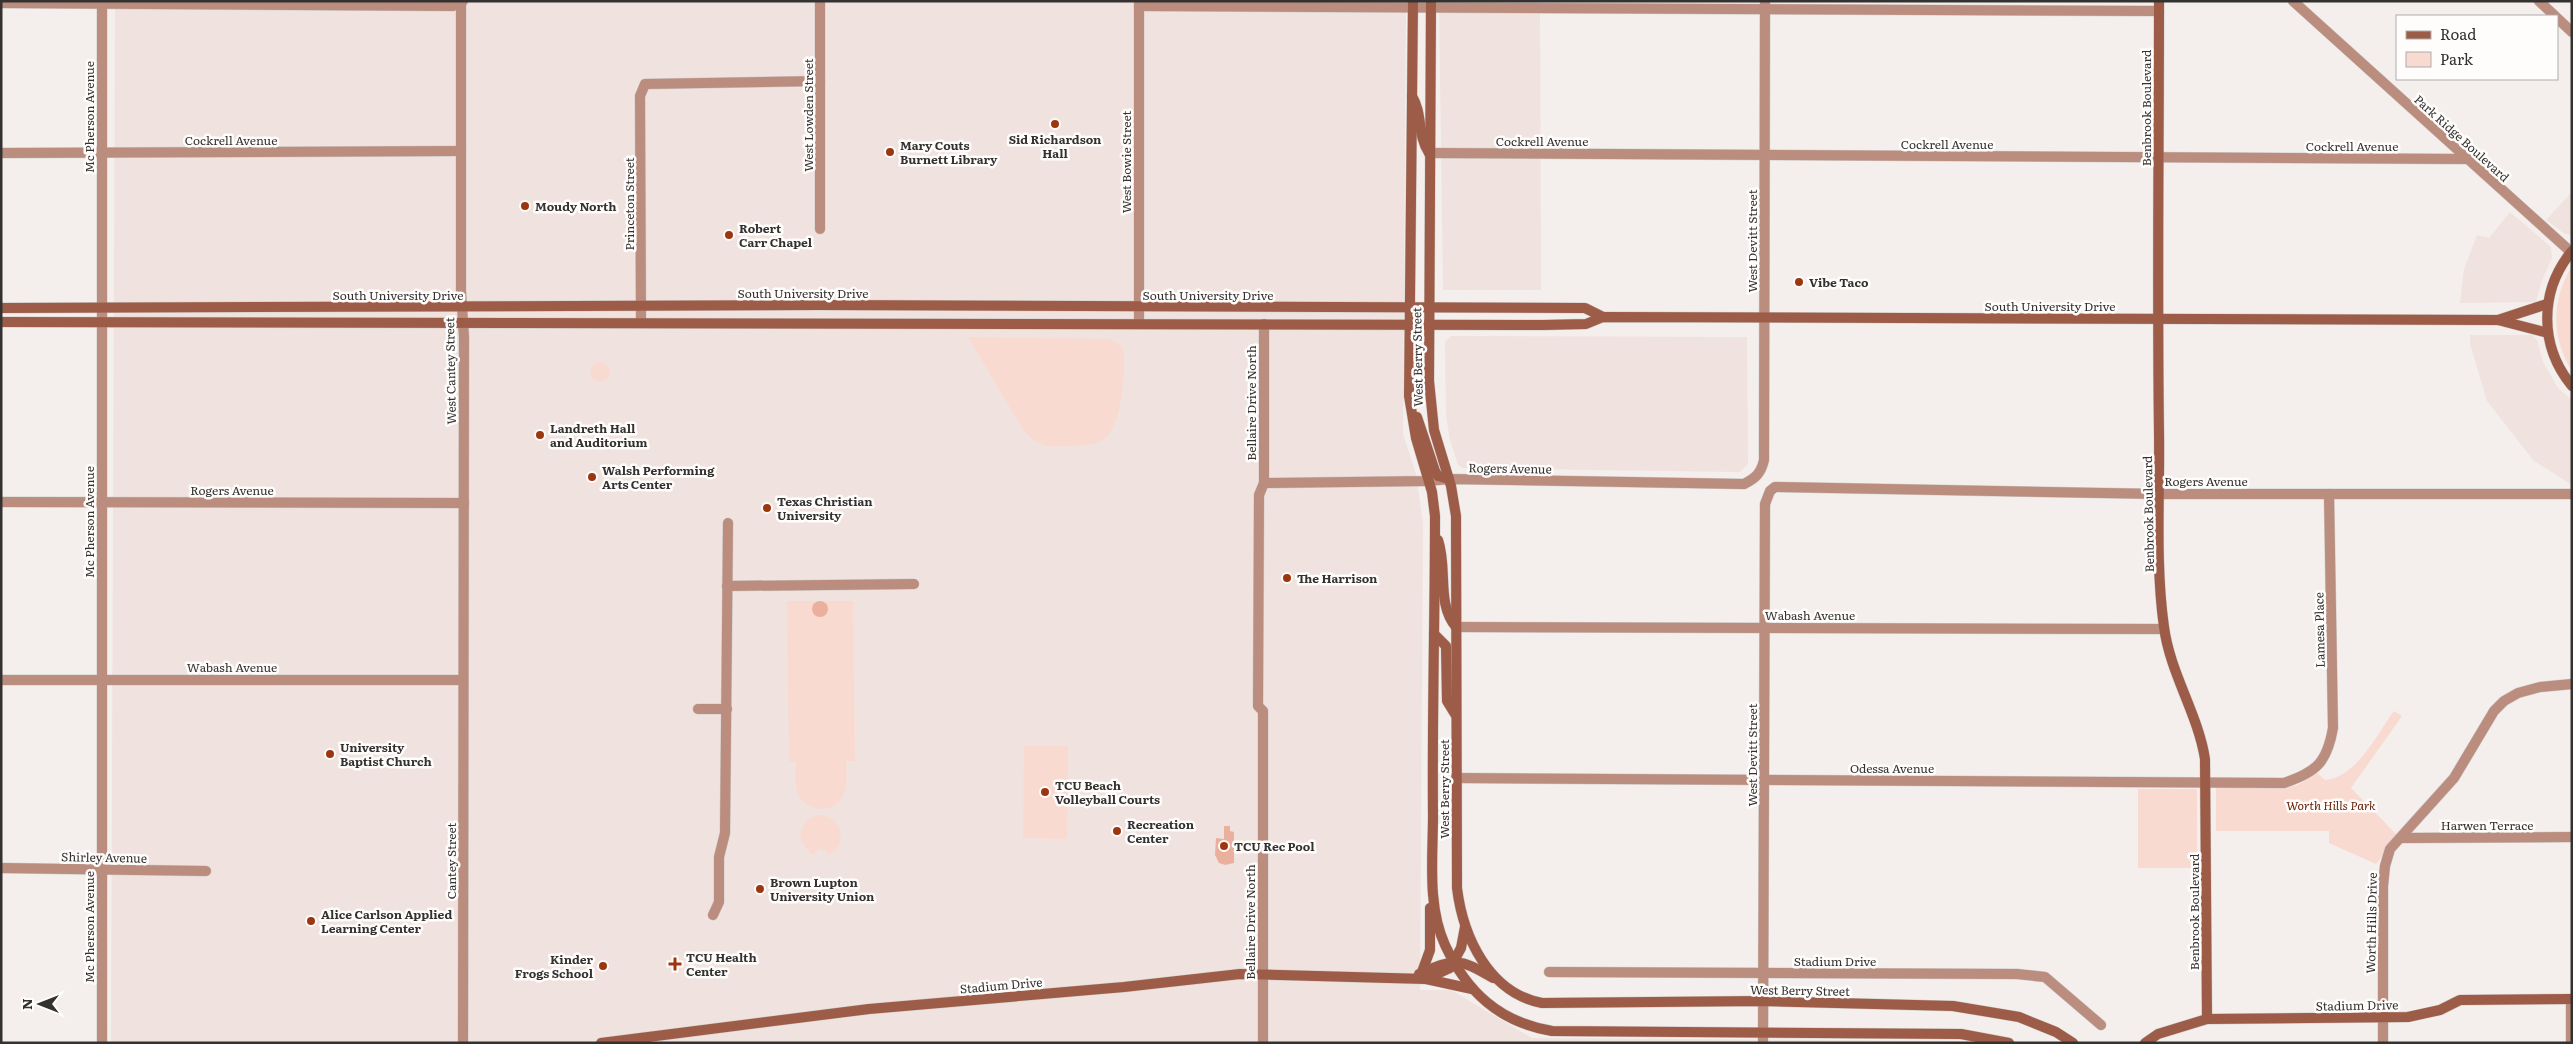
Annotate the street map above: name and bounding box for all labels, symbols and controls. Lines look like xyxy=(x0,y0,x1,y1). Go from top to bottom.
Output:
legend xyxy=(2396,15,2558,80)
text: Road xyxy=(2440,22,2476,45)
text: Park xyxy=(2440,47,2474,70)
street label: Benbrook Boulevard xyxy=(2137,49,2155,166)
street label: West Lowden Street xyxy=(799,58,817,172)
street label: Mc Pherson Avenue xyxy=(80,61,98,173)
street label: Park Ridge Boulevard xyxy=(2410,90,2514,186)
street label: West Bowie Street xyxy=(1117,110,1135,213)
marker: Sid Richardson Hall xyxy=(1049,118,1061,130)
place label: Sid Richardson Hall xyxy=(1009,130,1102,162)
street label: Cockrell Avenue xyxy=(185,131,277,149)
street label: Cockrell Avenue xyxy=(1496,132,1588,150)
street label: Cockrell Avenue xyxy=(1901,135,1993,153)
place label: Mary Couts Burnett Library xyxy=(900,136,998,168)
street label: Cockrell Avenue xyxy=(2306,137,2398,155)
marker: Mary Couts Burnett Library xyxy=(884,146,896,158)
street label: Princeton Street xyxy=(620,157,638,251)
street label: West Devitt Street xyxy=(1743,189,1761,293)
place label: Moudy North xyxy=(535,197,616,215)
marker: Moudy North xyxy=(519,200,531,212)
place label: Robert Carr Chapel xyxy=(739,219,813,251)
marker: Robert Carr Chapel xyxy=(723,229,735,241)
place label: Vibe Taco xyxy=(1809,273,1869,291)
marker: Vibe Taco xyxy=(1793,276,1805,288)
street label: South University Drive xyxy=(738,284,868,302)
street label: South University Drive xyxy=(333,286,463,304)
street label: South University Drive xyxy=(1143,286,1273,304)
street label: South University Drive xyxy=(1985,297,2115,315)
street label: West Berry Street xyxy=(1407,307,1427,407)
street label: West Cantey Street xyxy=(440,317,460,425)
street label: Bellaire Drive North xyxy=(1242,345,1260,461)
place label: Landreth Hall and Auditorium xyxy=(550,419,648,451)
marker: Landreth Hall and Auditorium xyxy=(534,429,546,441)
street label: Benbrook Boulevard xyxy=(2138,455,2158,572)
street label: Rogers Avenue xyxy=(1468,458,1552,478)
place label: Walsh Performing Arts Center xyxy=(602,461,715,493)
street label: Mc Pherson Avenue xyxy=(80,466,98,578)
marker: Walsh Performing Arts Center xyxy=(586,471,598,483)
street label: Rogers Avenue xyxy=(2164,472,2248,490)
street label: Rogers Avenue xyxy=(190,481,274,499)
place label: Texas Christian University xyxy=(777,492,873,524)
marker: Texas Christian University xyxy=(761,502,773,514)
place label: The Harrison xyxy=(1297,569,1378,587)
marker: The Harrison xyxy=(1281,572,1293,584)
street label: Lamesa Place xyxy=(2309,592,2329,668)
street label: Wabash Avenue xyxy=(1765,606,1855,624)
street label: Wabash Avenue xyxy=(187,658,277,676)
street label: West Devitt Street xyxy=(1743,703,1761,807)
place label: University Baptist Church xyxy=(340,738,432,770)
street label: West Berry Street xyxy=(1435,739,1453,839)
marker: University Baptist Church xyxy=(324,748,336,760)
street label: Odessa Avenue xyxy=(1850,759,1934,777)
place label: TCU Beach Volleyball Courts xyxy=(1055,776,1160,808)
marker: TCU Beach Volleyball Courts xyxy=(1039,786,1051,798)
park label: Worth Hills Park xyxy=(2286,796,2376,814)
place label: Recreation Center xyxy=(1127,815,1195,847)
street label: Harwen Terrace xyxy=(2441,816,2533,834)
street label: Cantey Street xyxy=(442,823,460,899)
marker: Recreation Center xyxy=(1111,825,1123,837)
place label: TCU Rec Pool xyxy=(1234,837,1315,855)
marker: TCU Rec Pool xyxy=(1218,840,1230,852)
street label: Shirley Avenue xyxy=(61,847,147,867)
street label: Benbrook Boulevard xyxy=(2185,853,2203,970)
street label: Bellaire Drive North xyxy=(1241,864,1259,980)
street label: Mc Pherson Avenue xyxy=(80,871,98,983)
street label: Worth Hills Drive xyxy=(2361,872,2381,974)
place label: Brown Lupton University Union xyxy=(770,873,875,905)
marker: Brown Lupton University Union xyxy=(754,883,766,895)
place label: Alice Carlson Applied Learning Center xyxy=(321,905,452,937)
marker: Alice Carlson Applied Learning Center xyxy=(305,915,317,927)
place label: TCU Health Center xyxy=(686,948,757,980)
place label: Kinder Frogs School xyxy=(515,950,594,982)
street label: Stadium Drive xyxy=(1794,952,1876,970)
marker: TCU Health Center xyxy=(668,957,682,971)
marker: Kinder Frogs School xyxy=(597,960,609,972)
street label: Stadium Drive xyxy=(959,972,1043,998)
north arrow xyxy=(15,979,65,1029)
street label: West Berry Street xyxy=(1750,980,1850,1000)
street label: Stadium Drive xyxy=(2315,995,2399,1015)
text: N xyxy=(16,998,36,1010)

